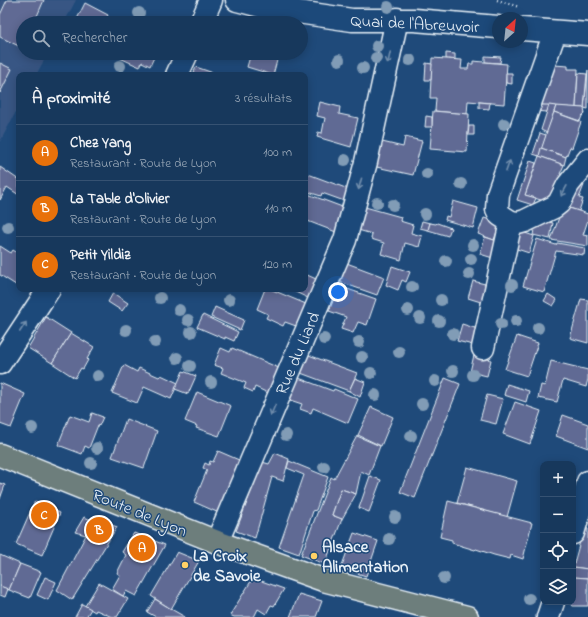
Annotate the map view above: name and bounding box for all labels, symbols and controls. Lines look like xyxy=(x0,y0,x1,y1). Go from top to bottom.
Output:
street label: Quai de l'Abreuvoir xyxy=(350,9,481,40)
north arrow xyxy=(492,12,528,48)
search box xyxy=(16,16,308,60)
icon: search xyxy=(30,27,52,49)
text: Rechercher xyxy=(62,27,127,49)
one-way arrow xyxy=(385,51,393,64)
text: À proximité xyxy=(32,86,110,111)
text: 3 résultats xyxy=(235,89,292,108)
text: Chez Yang xyxy=(70,132,131,154)
text: A xyxy=(41,143,49,162)
text: 100 m xyxy=(263,143,292,162)
text: Restaurant · Route de Lyon xyxy=(70,154,216,173)
one-way arrow xyxy=(505,160,512,173)
one-way arrow xyxy=(356,178,363,191)
one-way arrow xyxy=(560,185,568,197)
text: La Table d'Olivier xyxy=(70,188,169,210)
text: B xyxy=(41,199,49,218)
text: 110 m xyxy=(265,199,292,218)
text: Restaurant · Route de Lyon xyxy=(70,210,216,229)
text: Petit Yildiz xyxy=(70,244,131,266)
text: C xyxy=(41,255,49,274)
text: 120 m xyxy=(262,255,292,274)
text: Restaurant · Route de Lyon xyxy=(70,266,216,285)
your location xyxy=(328,282,348,302)
street label: Rue du Liard xyxy=(270,308,327,399)
one-way arrow xyxy=(19,322,27,333)
one-way arrow xyxy=(269,403,276,415)
map controls xyxy=(540,461,576,605)
button: + xyxy=(540,461,576,497)
street label: Route de Lyon xyxy=(88,483,191,545)
button: − xyxy=(540,497,576,533)
pin: C xyxy=(31,500,57,530)
pin: B xyxy=(86,515,112,545)
pin: A xyxy=(129,533,155,563)
button: locate xyxy=(540,533,576,569)
place label: Alsace Alimentation xyxy=(322,535,409,580)
place label: La Croix de Savoie xyxy=(193,544,262,589)
marker: Alsace Alimentation xyxy=(309,551,319,561)
marker: La Croix de Savoie xyxy=(180,560,190,570)
button: layers xyxy=(540,569,576,605)

